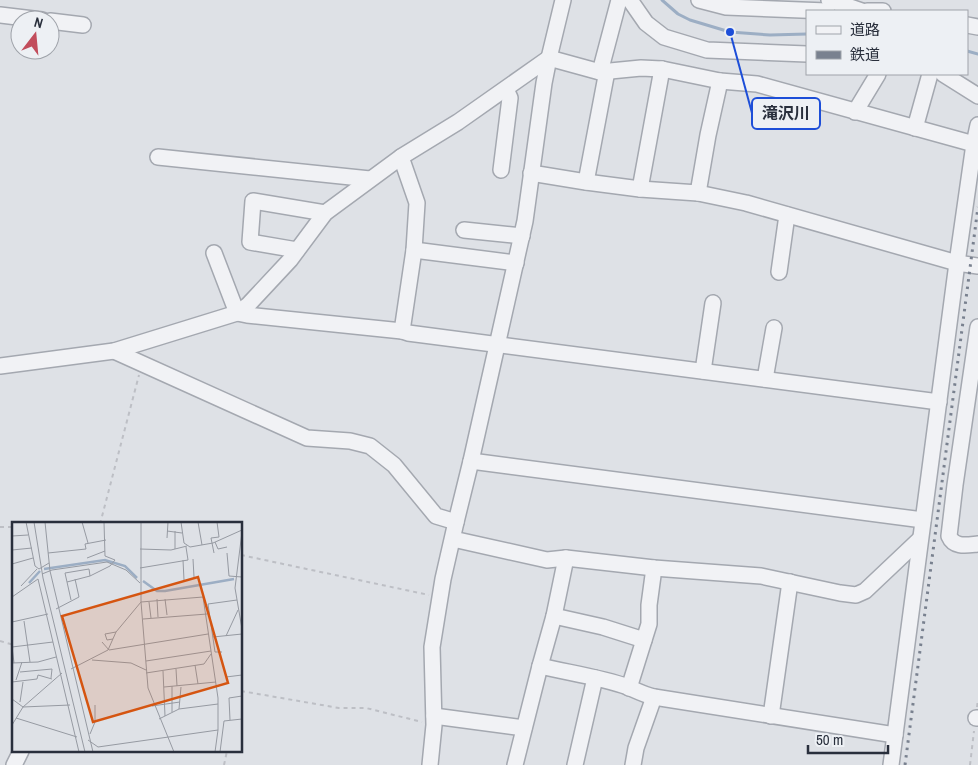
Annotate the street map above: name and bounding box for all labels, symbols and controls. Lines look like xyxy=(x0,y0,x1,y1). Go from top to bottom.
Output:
north arrow xyxy=(10,10,60,60)
legend xyxy=(806,10,968,75)
text: N xyxy=(32,13,45,32)
text: 道路 xyxy=(850,19,880,40)
text: 鉄道 xyxy=(850,44,880,65)
callout: 滝沢川 xyxy=(752,98,820,129)
text: 滝沢川 xyxy=(762,102,810,124)
inset map xyxy=(12,522,242,752)
scale bar xyxy=(808,722,888,754)
text: 50 m xyxy=(816,729,843,750)

